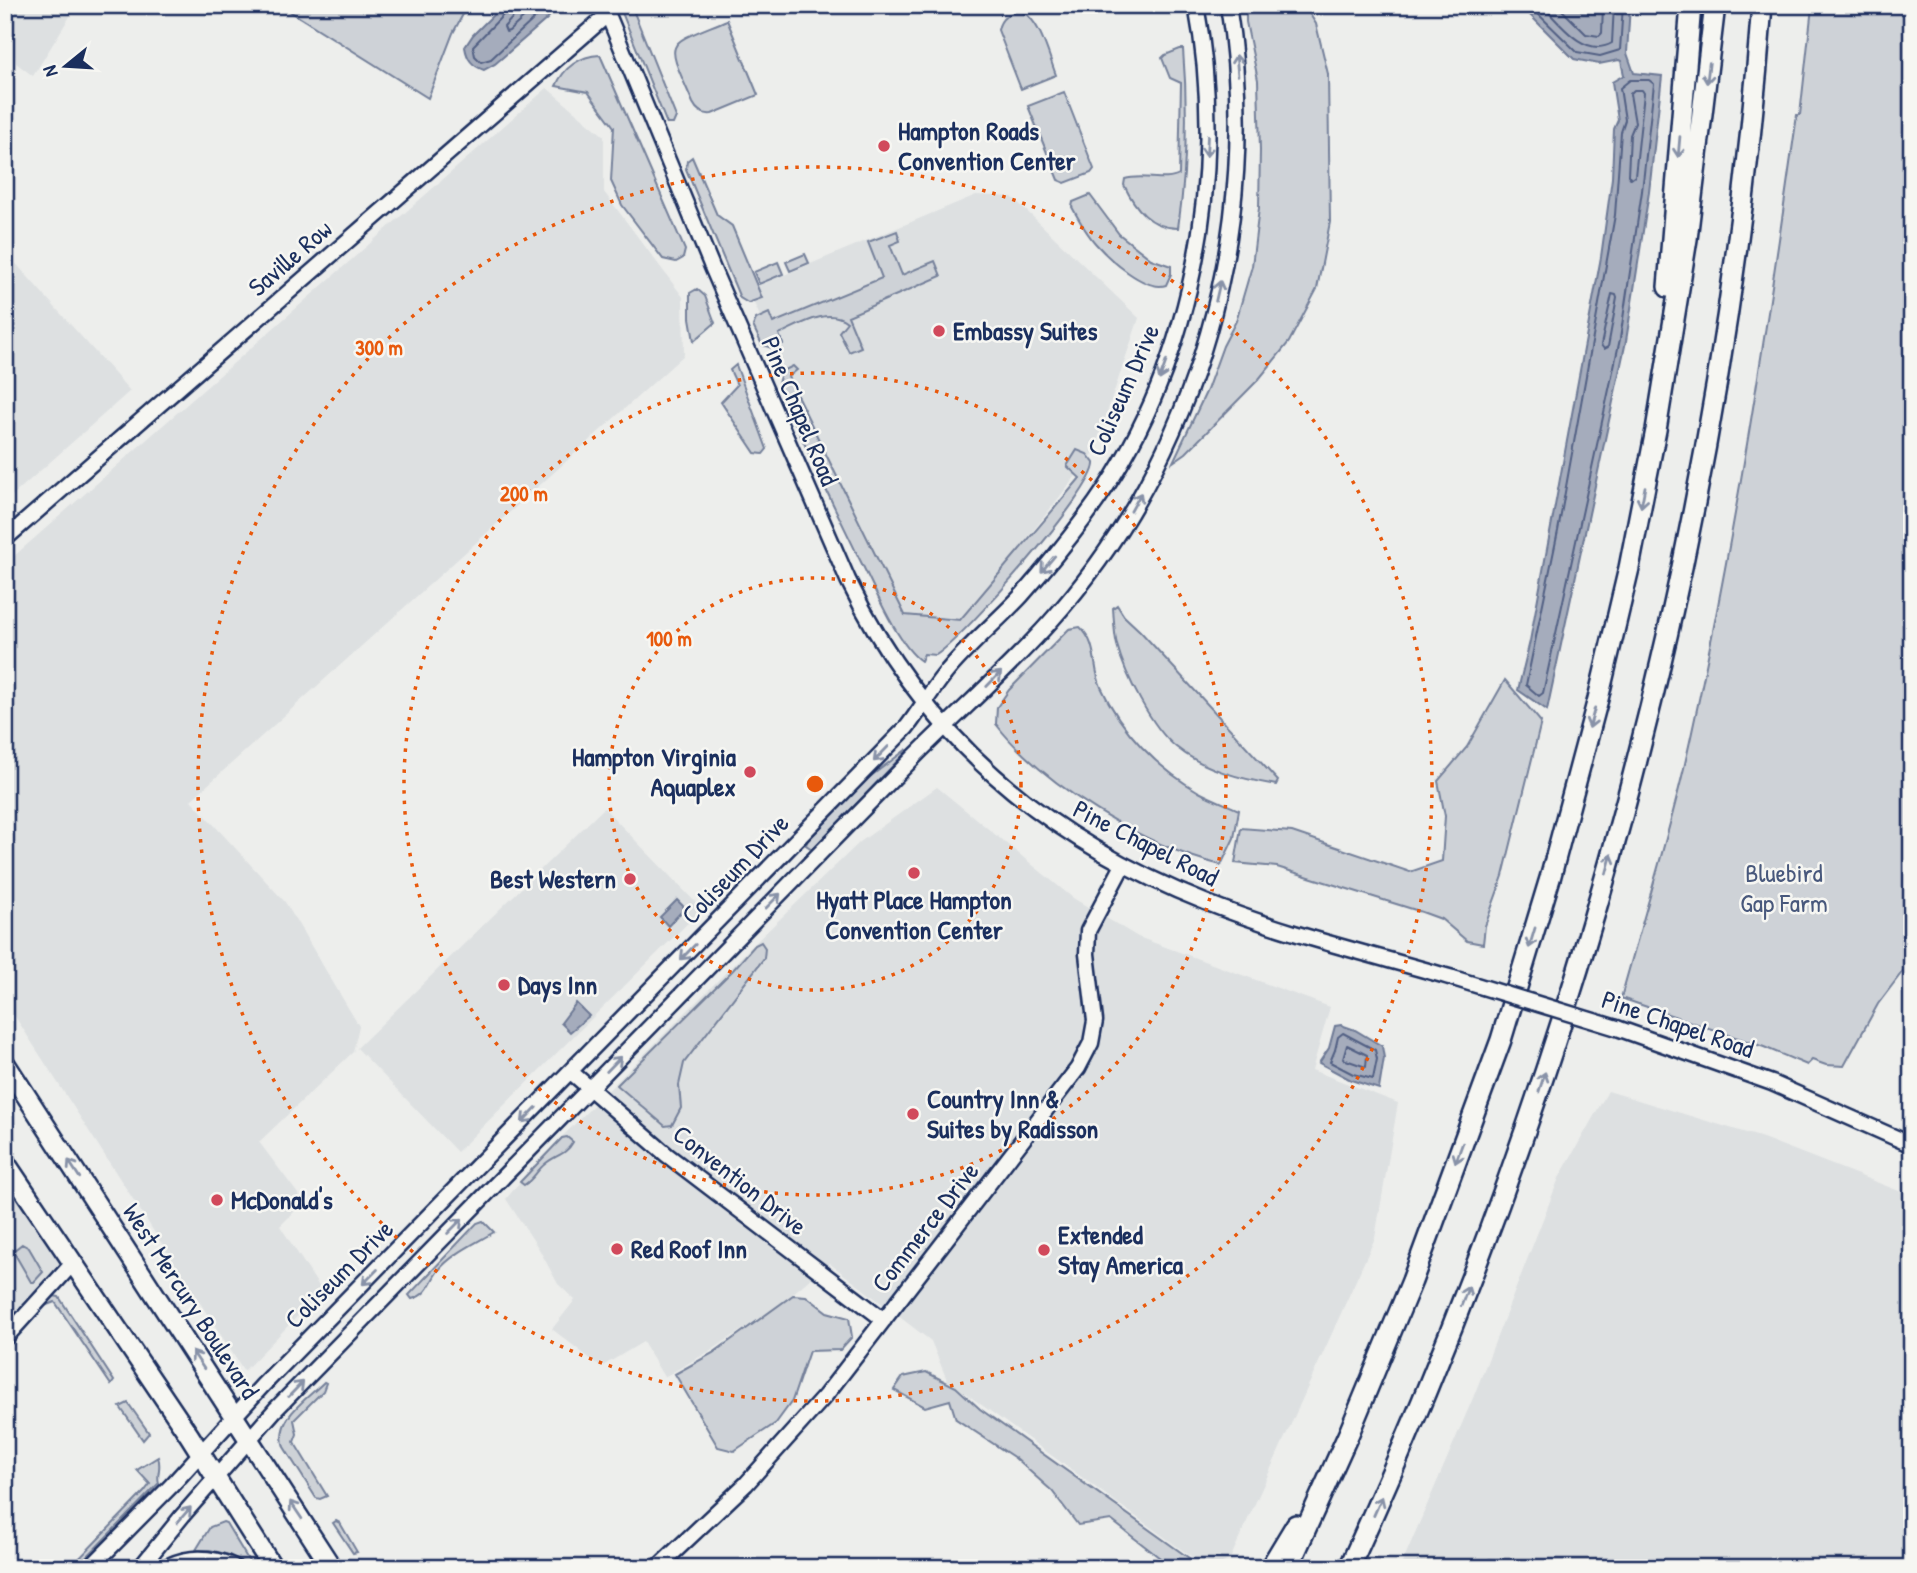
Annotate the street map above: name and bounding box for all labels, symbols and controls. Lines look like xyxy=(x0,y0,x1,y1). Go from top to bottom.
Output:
north arrow xyxy=(32,32,102,102)
one-way arrow xyxy=(1230,54,1243,77)
one-way arrow xyxy=(1701,61,1714,84)
text: N xyxy=(36,62,64,80)
place label: Hampton Roads Convention Center xyxy=(898,113,1077,178)
one-way arrow xyxy=(1200,134,1213,157)
one-way arrow xyxy=(1672,135,1685,157)
marker: Hampton Roads Convention Center xyxy=(876,138,892,154)
street label: Saville Row xyxy=(240,212,339,304)
one-way arrow xyxy=(1212,280,1225,303)
place label: Embassy Suites xyxy=(953,313,1098,349)
street label: Coliseum Drive xyxy=(1078,318,1167,461)
marker: Embassy Suites xyxy=(931,323,947,339)
street label: Pine Chapel Road xyxy=(753,331,848,491)
text: 300 m xyxy=(355,333,403,362)
one-way arrow xyxy=(1156,358,1169,380)
text: 200 m xyxy=(500,479,548,508)
one-way arrow xyxy=(1636,485,1649,508)
one-way arrow xyxy=(1129,492,1143,512)
one-way arrow xyxy=(1040,554,1055,572)
text: 100 m xyxy=(646,624,692,653)
one-way arrow xyxy=(986,671,1003,688)
one-way arrow xyxy=(1585,707,1598,729)
place label: Hampton Virginia Aquaplex xyxy=(572,739,737,805)
one-way arrow xyxy=(872,745,889,762)
marker: Hampton Virginia Aquaplex xyxy=(742,764,758,780)
centre of rings xyxy=(803,772,827,796)
street label: Pine Chapel Road xyxy=(1068,791,1225,894)
street label: Coliseum Drive xyxy=(673,806,796,931)
one-way arrow xyxy=(1603,853,1616,876)
park label: Bluebird Gap Farm xyxy=(1740,855,1828,920)
place label: Best Western xyxy=(490,861,616,896)
marker: Hyatt Place Hampton Convention Center xyxy=(906,865,922,881)
marker: Best Western xyxy=(622,871,638,887)
place label: Hyatt Place Hampton Convention Center xyxy=(816,882,1012,947)
one-way arrow xyxy=(765,893,782,910)
one-way arrow xyxy=(1524,926,1537,948)
one-way arrow xyxy=(680,943,697,960)
place label: Days Inn xyxy=(518,967,597,1003)
marker: Days Inn xyxy=(496,977,512,993)
street label: Pine Chapel Road xyxy=(1597,981,1759,1066)
one-way arrow xyxy=(606,1056,623,1073)
one-way arrow xyxy=(1537,1071,1549,1093)
place label: Country Inn & Suites by Radisson xyxy=(927,1081,1098,1147)
one-way arrow xyxy=(520,1106,537,1123)
marker: Country Inn & Suites by Radisson xyxy=(905,1106,921,1122)
street label: Convention Drive xyxy=(666,1116,814,1243)
one-way arrow xyxy=(1452,1142,1464,1164)
street label: Commerce Drive xyxy=(863,1155,986,1299)
one-way arrow xyxy=(67,1159,81,1179)
place label: McDonald's xyxy=(231,1182,333,1217)
marker: McDonald's xyxy=(209,1192,225,1208)
street label: West Mercury Boulevard xyxy=(115,1196,268,1405)
street label: Coliseum Drive xyxy=(276,1211,401,1336)
place label: Extended Stay America xyxy=(1058,1217,1184,1283)
one-way arrow xyxy=(446,1218,463,1235)
place label: Red Roof Inn xyxy=(631,1231,747,1266)
marker: Red Roof Inn xyxy=(609,1241,625,1257)
marker: Extended Stay America xyxy=(1036,1242,1052,1258)
one-way arrow xyxy=(361,1268,378,1285)
one-way arrow xyxy=(1459,1285,1472,1307)
one-way arrow xyxy=(190,1351,205,1370)
one-way arrow xyxy=(287,1381,304,1398)
one-way arrow xyxy=(1372,1495,1385,1517)
one-way arrow xyxy=(288,1501,303,1520)
one-way arrow xyxy=(176,1506,192,1524)

